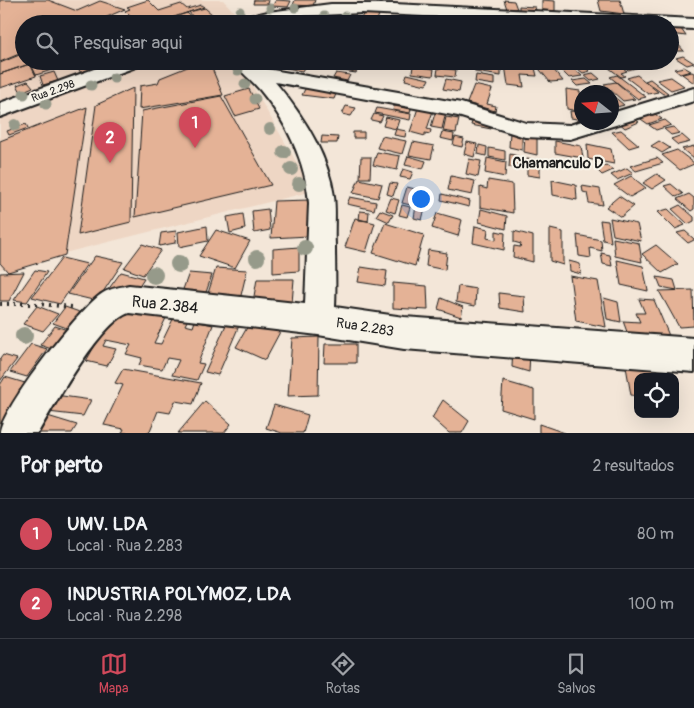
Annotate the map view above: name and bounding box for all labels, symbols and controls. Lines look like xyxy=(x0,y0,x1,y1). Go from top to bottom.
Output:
search box xyxy=(15,15,679,70)
icon: search xyxy=(33,29,61,57)
text: Pesquisar aqui xyxy=(73,31,182,55)
street label: Rua 2.298 xyxy=(29,77,77,105)
north arrow xyxy=(574,85,619,130)
pin: 1 xyxy=(179,107,211,148)
pin: 2 xyxy=(94,122,126,163)
district label: Chamanculo D xyxy=(512,154,604,173)
your location xyxy=(408,186,434,212)
street label: Rua 2.384 xyxy=(131,292,199,318)
street label: Rua 2.283 xyxy=(335,314,395,340)
map controls xyxy=(634,373,679,418)
button: locate xyxy=(634,373,679,418)
text: Por perto xyxy=(20,452,102,479)
text: 2 resultados xyxy=(592,456,674,476)
text: UMV. LDA xyxy=(67,512,148,536)
text: 1 xyxy=(33,524,39,544)
text: 80 m xyxy=(637,524,674,544)
text: Local · Rua 2.283 xyxy=(67,536,183,556)
text: INDUSTRIA POLYMOZ, LDA xyxy=(67,582,291,606)
text: 2 xyxy=(32,594,40,614)
text: 100 m xyxy=(628,594,674,614)
text: Local · Rua 2.298 xyxy=(67,606,182,626)
tab: Mapa xyxy=(99,650,128,697)
tab: Rotas xyxy=(326,650,360,697)
tab: Salvos xyxy=(557,650,595,697)

